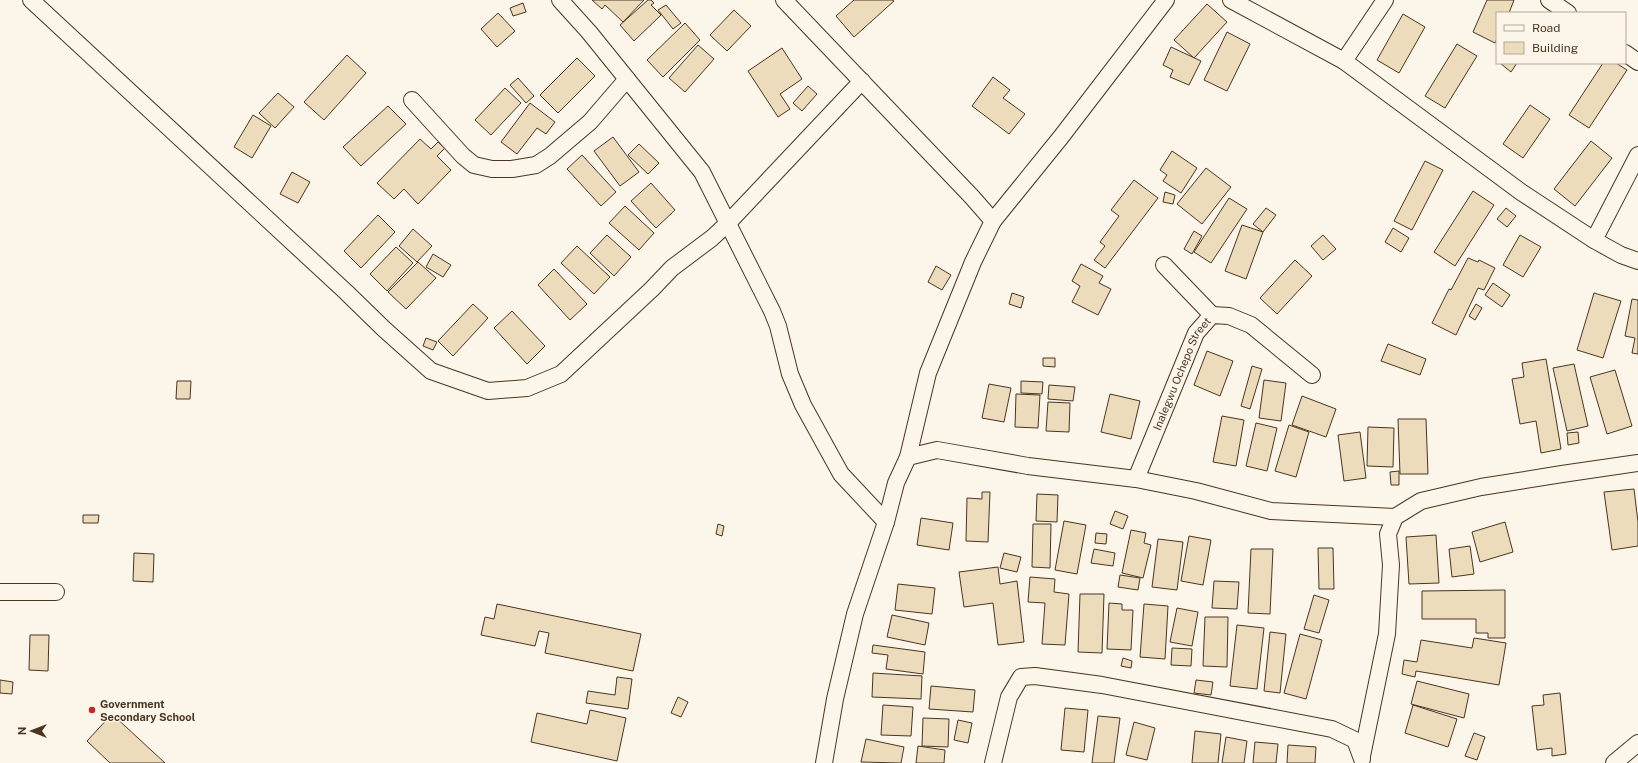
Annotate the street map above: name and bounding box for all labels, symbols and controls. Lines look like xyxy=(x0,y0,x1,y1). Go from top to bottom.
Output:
legend xyxy=(1496,12,1626,64)
text: Road xyxy=(1532,21,1560,35)
text: Building xyxy=(1532,41,1578,55)
street label: Inalegwu Ochepo Street xyxy=(1151,315,1213,432)
place label: Government Secondary School xyxy=(100,698,196,723)
marker: Government Secondary School xyxy=(87,705,97,715)
north arrow xyxy=(12,711,52,751)
text: N xyxy=(16,727,28,735)

